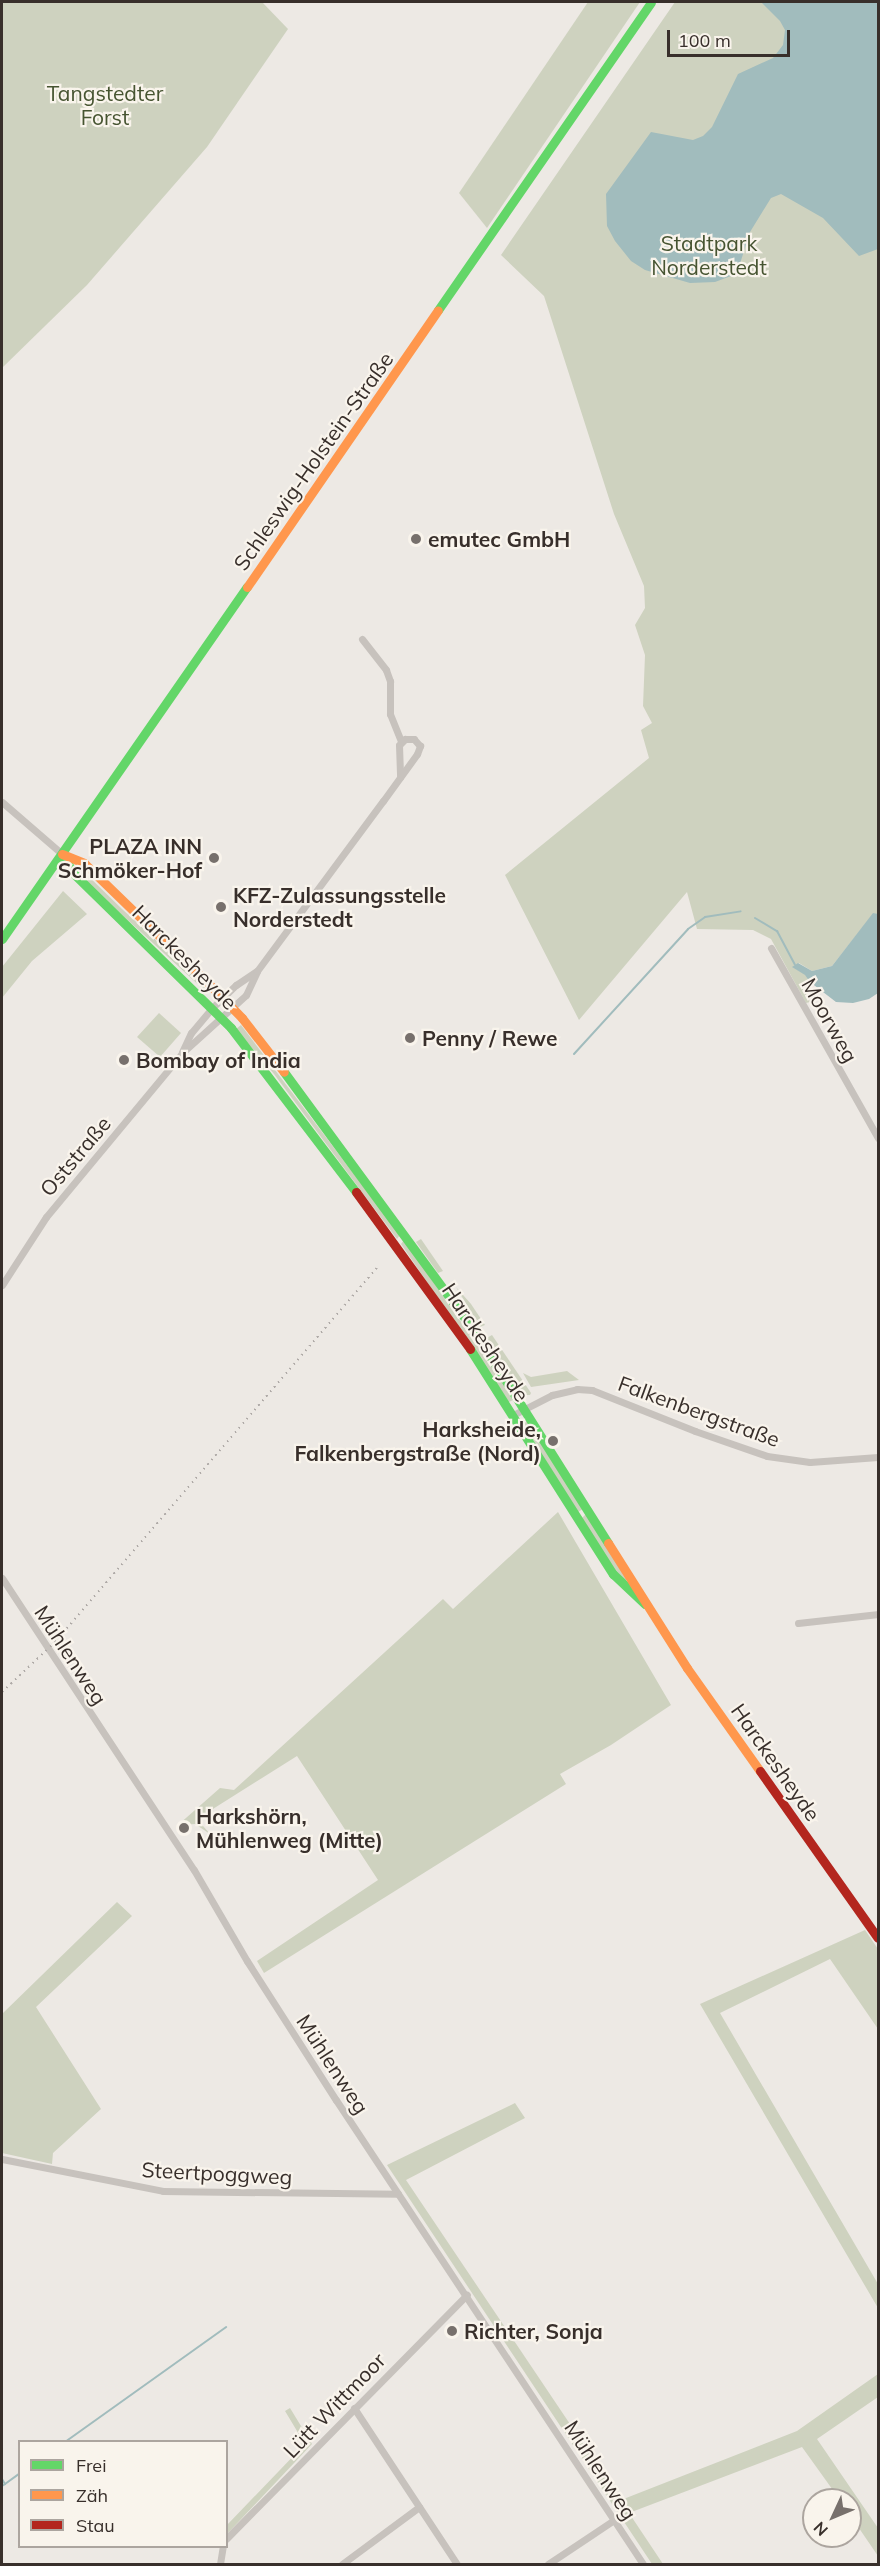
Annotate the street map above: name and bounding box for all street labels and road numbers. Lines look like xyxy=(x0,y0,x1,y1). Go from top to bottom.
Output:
street label: Schleswig-Holstein-Straße xyxy=(228,347,398,575)
street label: Harckesheyde xyxy=(127,899,243,1015)
street label: Moorweg xyxy=(797,973,863,1067)
street label: Oststraße xyxy=(34,1111,116,1201)
street label: Harckesheyde xyxy=(437,1278,535,1406)
street label: Falkenbergstraße xyxy=(615,1370,783,1452)
street label: Mühlenweg xyxy=(30,1601,112,1709)
street label: Harckesheyde xyxy=(726,1698,826,1826)
street label: Mühlenweg xyxy=(292,2010,374,2118)
street label: Steertpoggweg xyxy=(141,2156,293,2190)
street label: Lütt Wittmoor xyxy=(278,2347,390,2463)
street label: Mühlenweg xyxy=(560,2416,642,2524)

